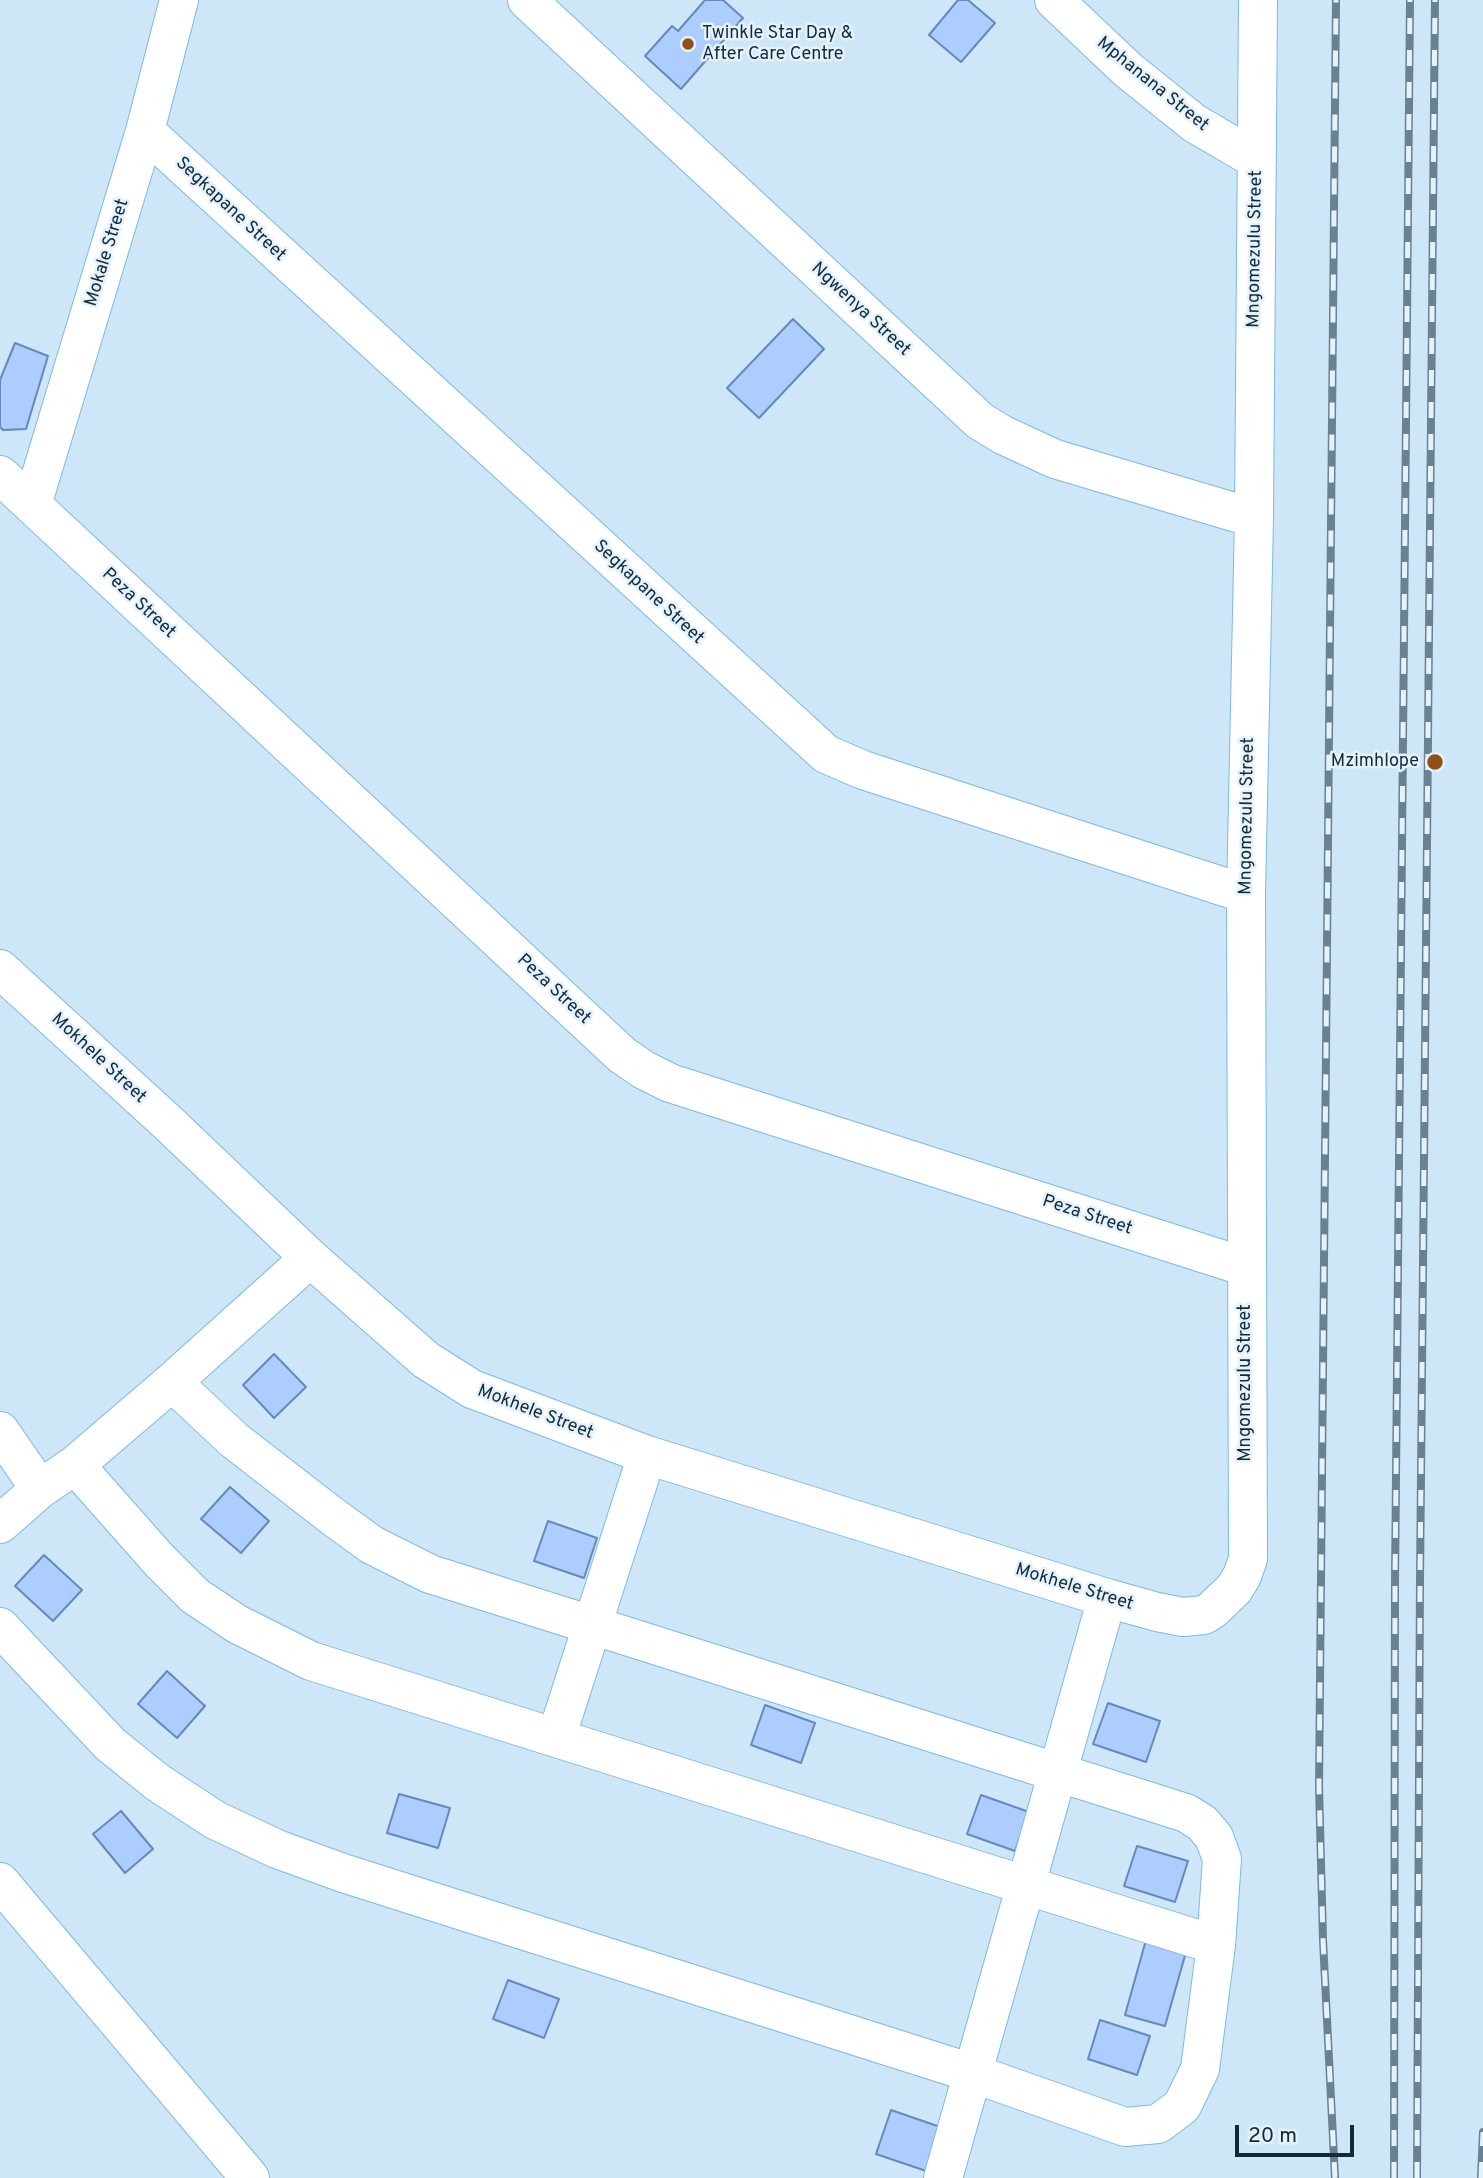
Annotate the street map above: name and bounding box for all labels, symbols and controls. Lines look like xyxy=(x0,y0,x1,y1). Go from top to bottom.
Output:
place label: Twinkle Star Day & After Care Centre xyxy=(702,23,853,66)
street label: Mphanana Street xyxy=(1092,33,1212,137)
marker: Twinkle Star Day & After Care Centre xyxy=(680,36,696,52)
street label: Segkapane Street xyxy=(170,153,290,267)
street label: Mngomezulu Street xyxy=(1244,170,1268,328)
street label: Mokale Street xyxy=(81,197,135,309)
street label: Ngwenya Street xyxy=(806,258,914,362)
street label: Segkapane Street xyxy=(588,536,708,650)
street label: Peza Street xyxy=(97,564,179,644)
street label: Mngomezulu Street xyxy=(1236,737,1260,895)
place label: Mzimhlope xyxy=(1331,751,1419,773)
marker: Mzimhlope xyxy=(1425,752,1445,772)
street label: Peza Street xyxy=(512,950,594,1030)
street label: Mokhele Street xyxy=(46,1009,150,1109)
street label: Peza Street xyxy=(1039,1191,1135,1241)
street label: Mngomezulu Street xyxy=(1235,1304,1257,1462)
street label: Mokhele Street xyxy=(474,1381,596,1445)
street label: Mokhele Street xyxy=(1012,1560,1136,1616)
scale bar xyxy=(1238,2112,1357,2156)
text: 20 m xyxy=(1248,2123,1297,2150)

